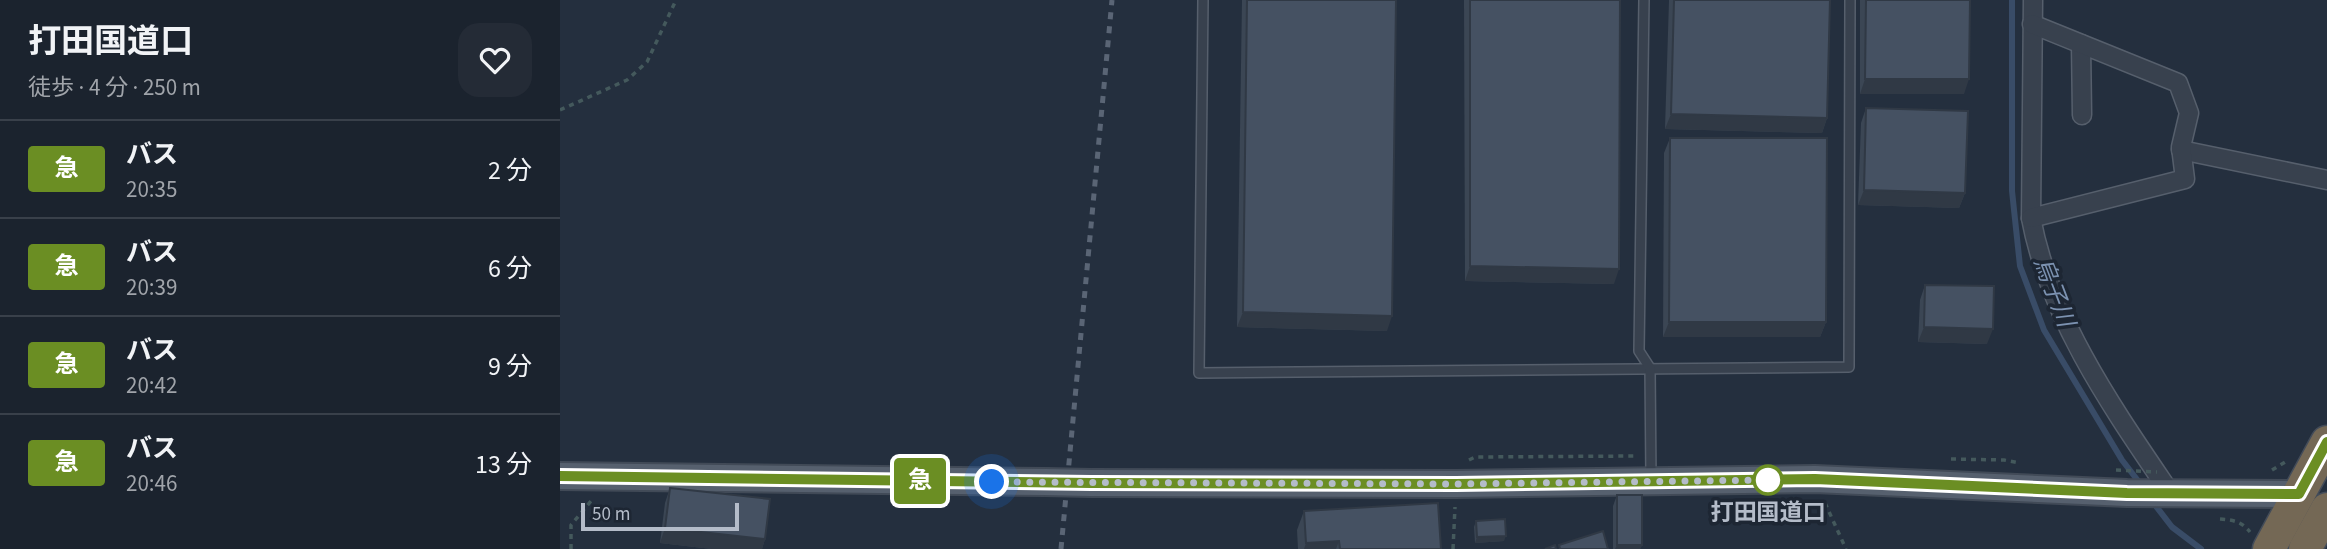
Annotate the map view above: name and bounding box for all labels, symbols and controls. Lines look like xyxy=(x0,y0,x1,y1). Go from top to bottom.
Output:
text: 打田国道口 xyxy=(28,18,193,65)
button: heart xyxy=(458,23,532,97)
text: 徒歩 · 4 分 · 250 m xyxy=(28,71,201,104)
text: バス xyxy=(126,136,178,173)
text: 急 xyxy=(55,151,79,186)
text: 2 分 xyxy=(488,152,532,189)
text: 20:35 xyxy=(126,173,177,206)
text: バス xyxy=(126,234,178,271)
text: 急 xyxy=(55,249,79,284)
text: 6 分 xyxy=(488,250,532,287)
water label: 烏子川 xyxy=(2025,252,2084,335)
text: 20:39 xyxy=(126,271,177,304)
text: バス xyxy=(126,332,178,369)
text: 急 xyxy=(55,347,79,382)
text: 9 分 xyxy=(488,348,532,385)
text: 20:42 xyxy=(126,369,177,402)
text: バス xyxy=(126,430,178,467)
text: 急 xyxy=(55,445,79,480)
text: 13 分 xyxy=(475,446,532,483)
line badge: 急 xyxy=(897,458,943,504)
text: 急 xyxy=(908,463,932,498)
your location xyxy=(974,464,1009,499)
marker: 打田国道口 xyxy=(1753,465,1783,495)
text: 20:46 xyxy=(126,467,177,500)
place label: 打田国道口 xyxy=(1711,496,1826,529)
scale bar xyxy=(581,500,738,532)
text: 50 m xyxy=(592,501,630,528)

